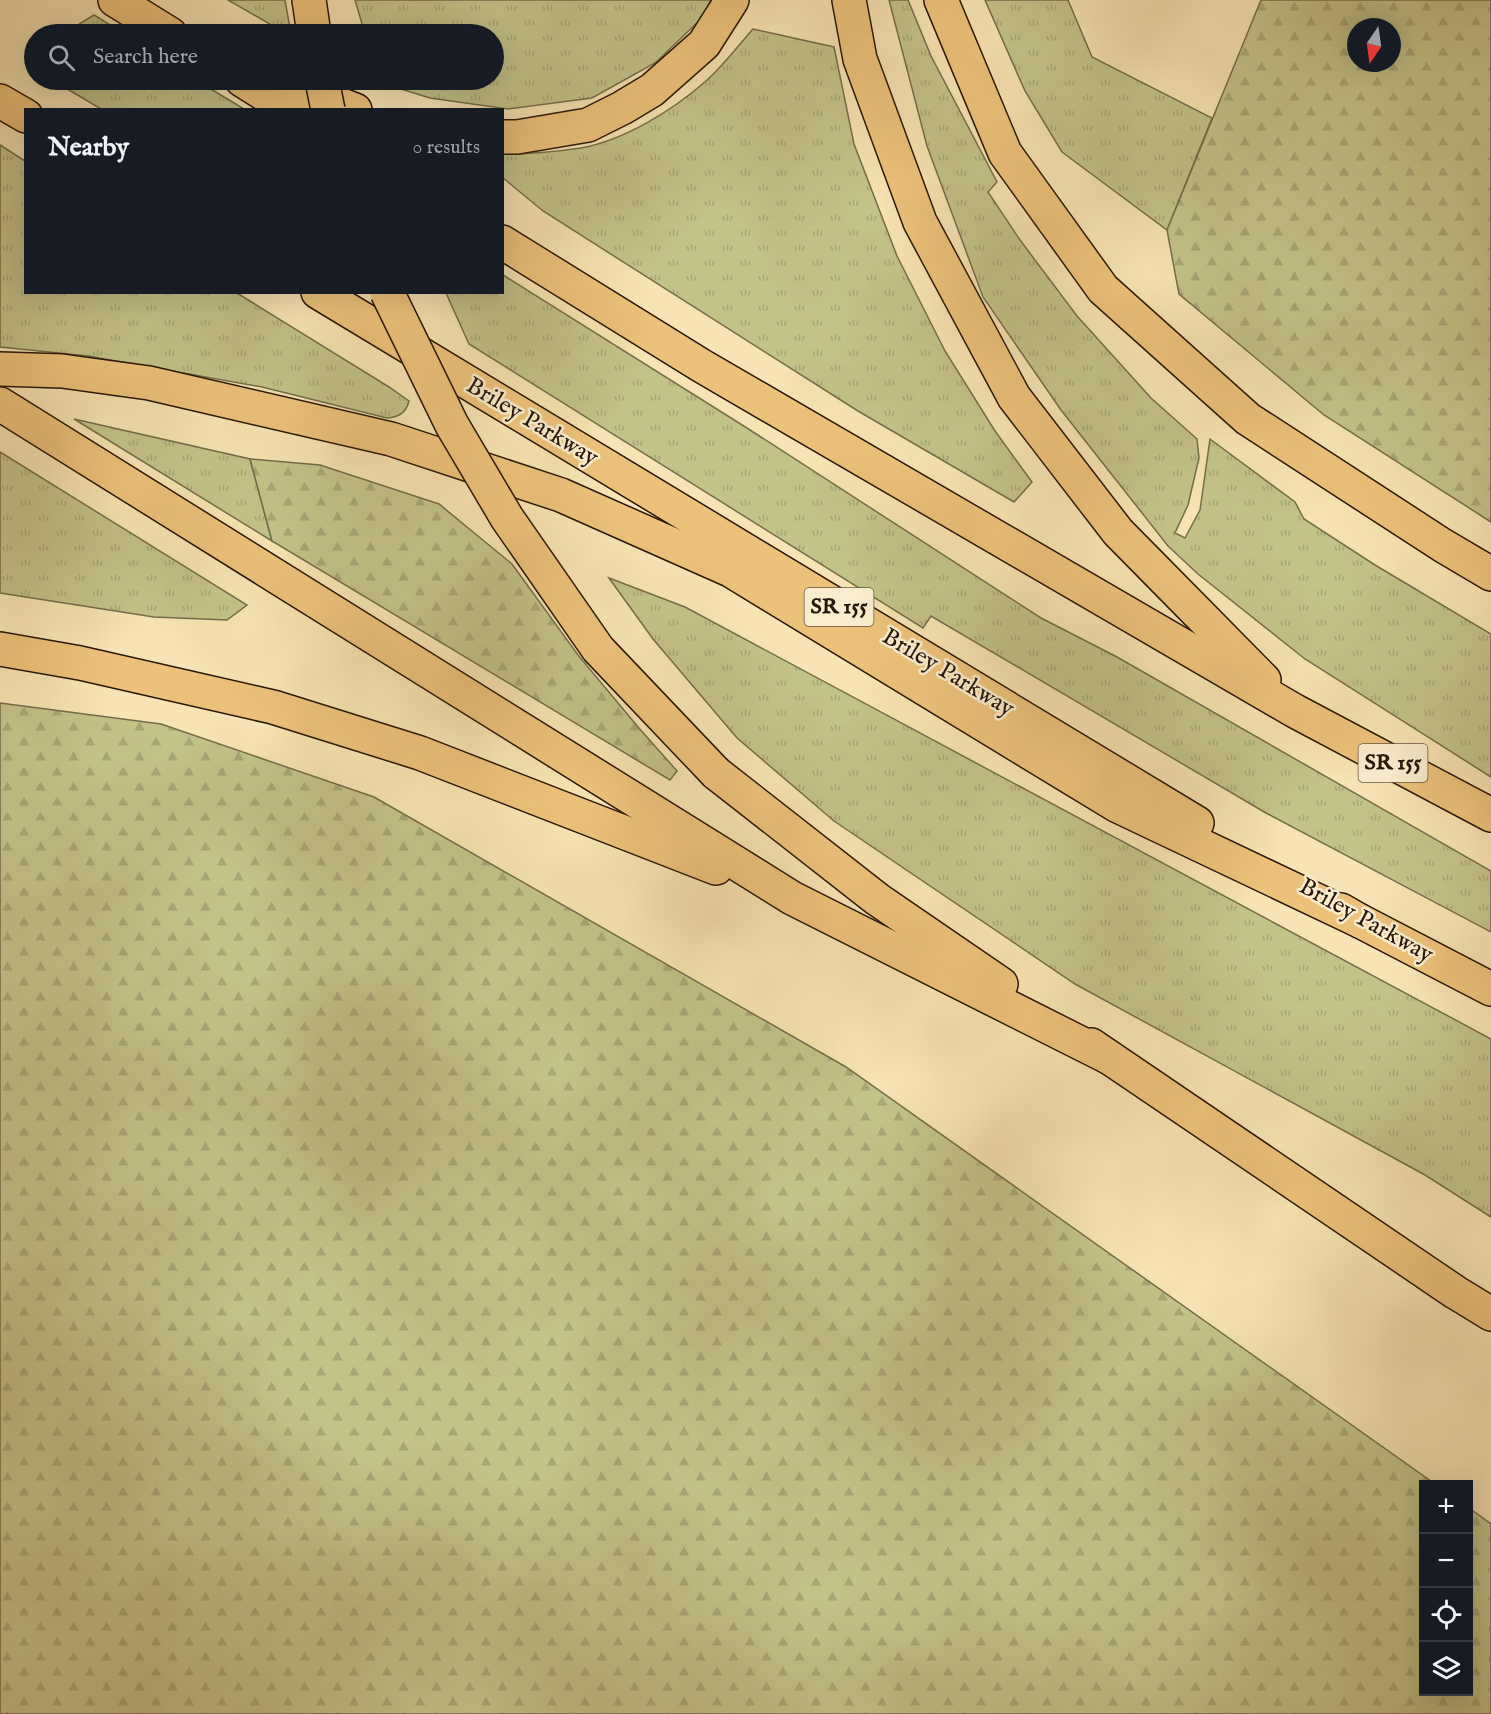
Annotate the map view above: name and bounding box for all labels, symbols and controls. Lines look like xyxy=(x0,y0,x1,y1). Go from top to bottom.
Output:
north arrow xyxy=(1347,18,1401,72)
search box xyxy=(24,24,504,90)
icon: search xyxy=(45,41,78,74)
text: Search here xyxy=(93,43,198,71)
text: Nearby xyxy=(48,131,129,164)
text: 0 results xyxy=(413,135,480,160)
street label: Briley Parkway xyxy=(460,370,604,474)
road number: SR 155 xyxy=(804,588,874,626)
street label: Briley Parkway xyxy=(876,621,1020,725)
road number: SR 155 xyxy=(1358,744,1428,782)
street label: Briley Parkway xyxy=(1293,871,1439,971)
map controls xyxy=(1419,1480,1473,1696)
button: + xyxy=(1419,1480,1473,1534)
button: − xyxy=(1419,1534,1473,1588)
button: locate xyxy=(1419,1588,1473,1642)
button: layers xyxy=(1419,1642,1473,1696)

